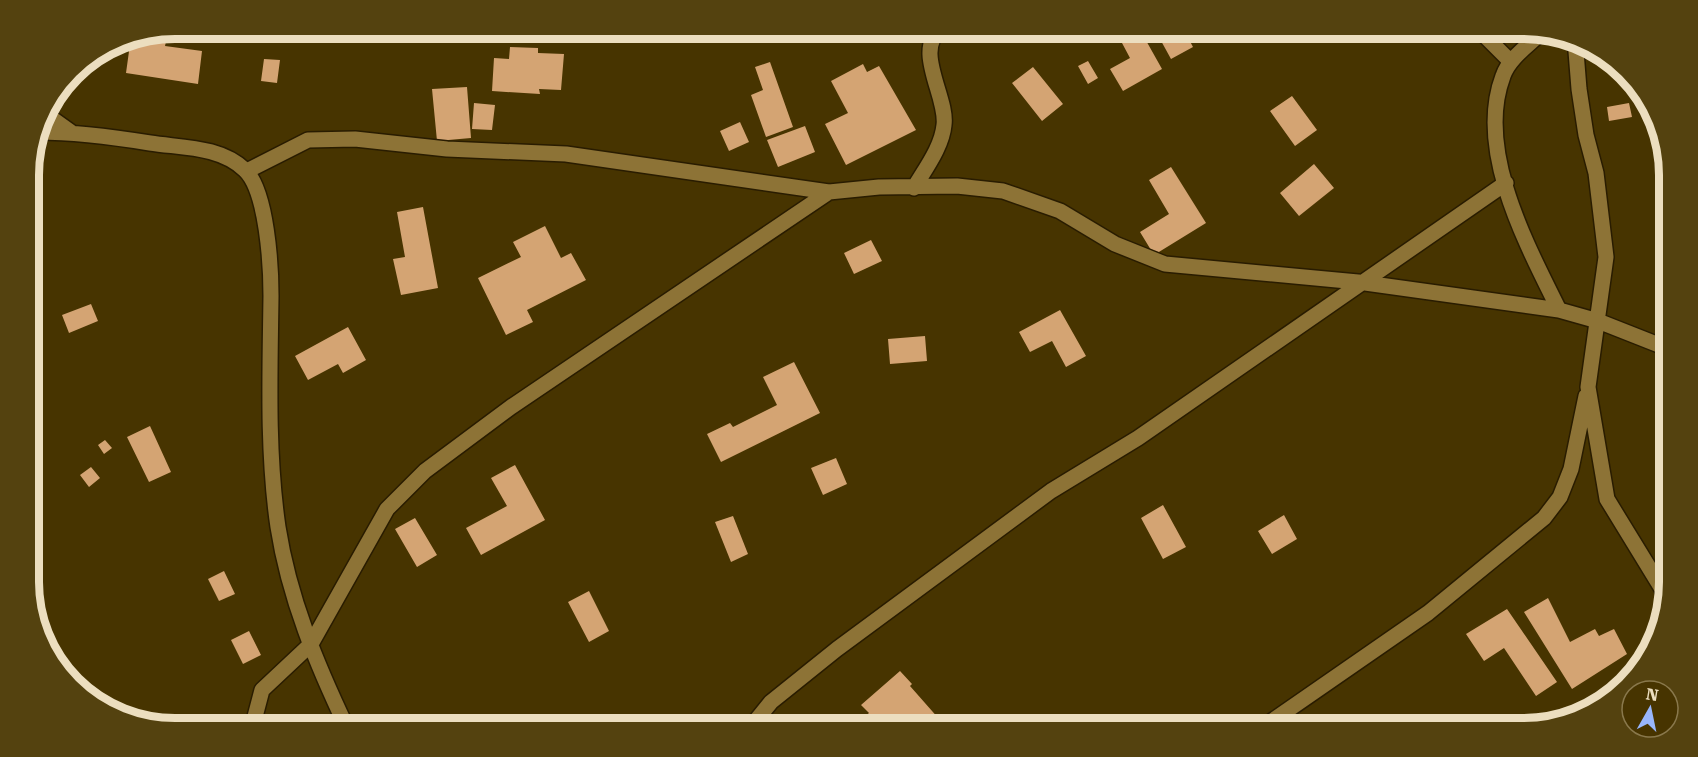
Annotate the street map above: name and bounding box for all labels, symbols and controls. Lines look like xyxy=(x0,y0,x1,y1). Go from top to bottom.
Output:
north arrow xyxy=(1620,679,1680,739)
text: N xyxy=(1645,684,1660,705)

